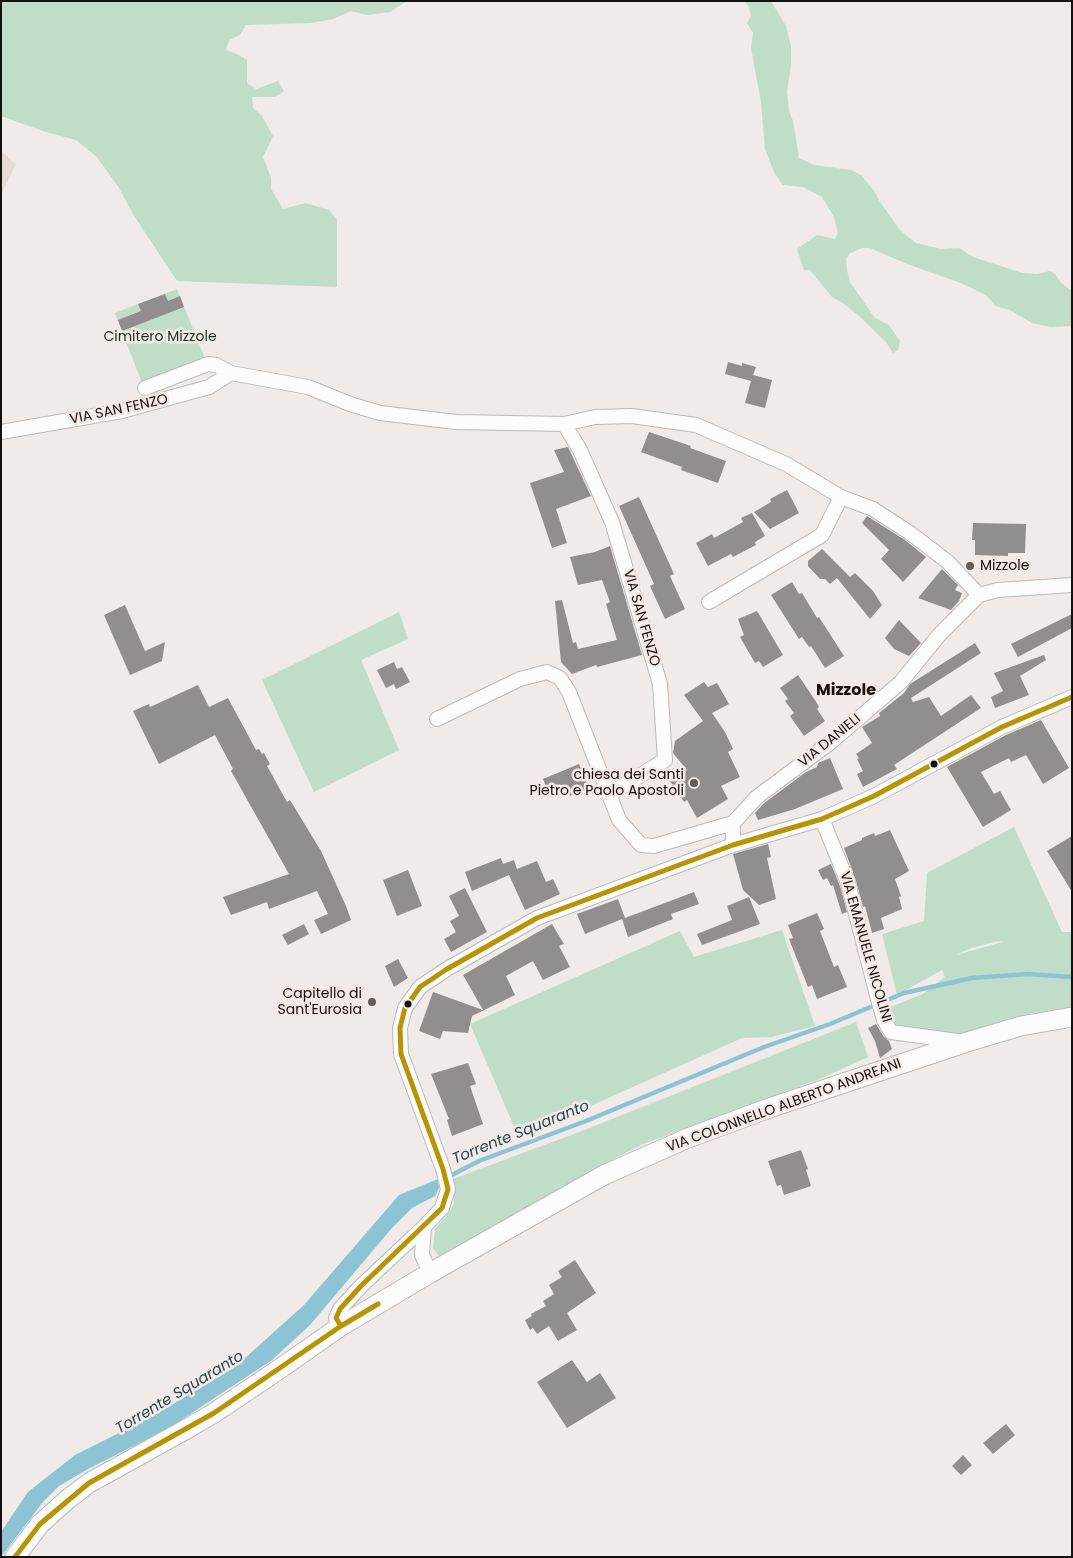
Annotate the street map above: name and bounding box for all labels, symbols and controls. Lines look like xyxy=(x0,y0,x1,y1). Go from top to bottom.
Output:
park label: Cimitero Mizzole xyxy=(103,329,217,345)
street label: VIA SAN FENZO xyxy=(68,391,170,429)
place label: Mizzole xyxy=(980,558,1029,574)
marker: Mizzole xyxy=(964,560,976,572)
street label: VIA SAN FENZO xyxy=(619,568,663,668)
district label: Mizzole xyxy=(816,681,876,701)
street label: VIA DANIELI xyxy=(795,711,865,771)
unlabelled marker xyxy=(929,759,939,769)
place label: chiesa dei Santi Pietro e Paolo Apostoli xyxy=(530,767,684,800)
marker: chiesa dei Santi Pietro e Paolo Apostoli xyxy=(688,777,700,789)
street label: VIA EMANUELE NICOLINI xyxy=(835,870,895,1024)
place label: Capitello di Sant'Eurosia xyxy=(277,986,362,1019)
marker: Capitello di Sant'Eurosia xyxy=(366,996,378,1008)
unlabelled marker xyxy=(403,999,413,1009)
street label: VIA COLONNELLO ALBERTO ANDREANI xyxy=(664,1056,904,1156)
water label: Torrente Squaranto xyxy=(450,1097,592,1169)
water label: Torrente Squaranto xyxy=(113,1348,247,1438)

